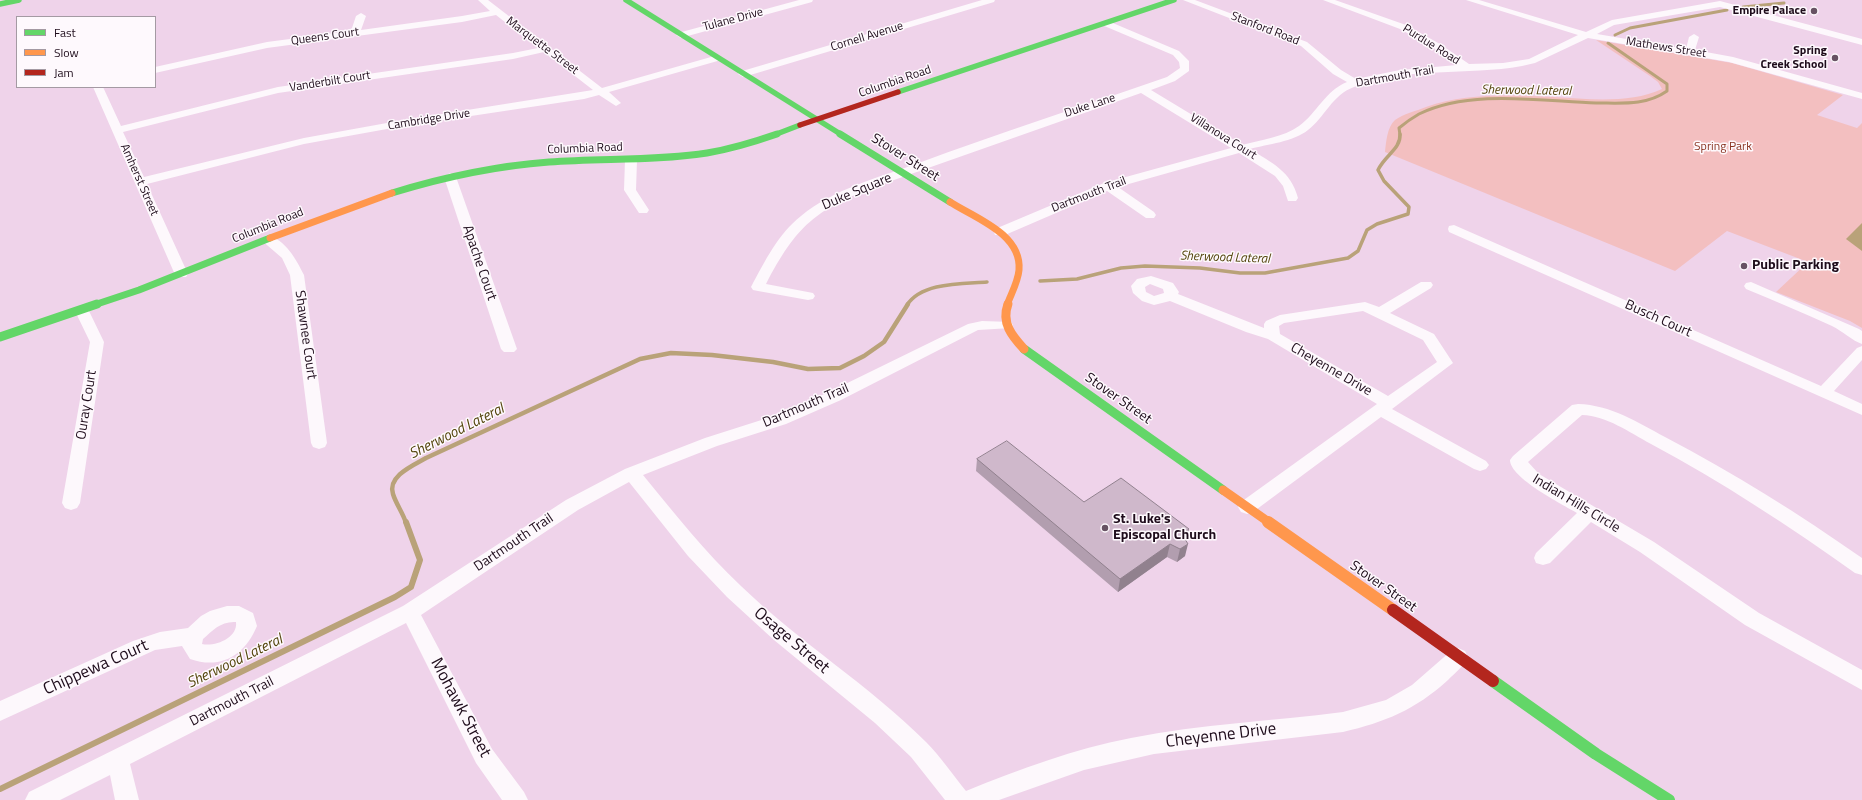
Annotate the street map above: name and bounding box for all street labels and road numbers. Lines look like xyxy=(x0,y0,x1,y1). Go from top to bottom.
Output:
street label: Tulane Drive xyxy=(701,5,765,35)
street label: Stanford Road xyxy=(1229,9,1301,49)
street label: Marquette Street xyxy=(503,14,581,78)
street label: Cornell Avenue xyxy=(829,19,905,55)
street label: Purdue Road xyxy=(1400,22,1462,68)
street label: Queens Court xyxy=(290,25,360,49)
street label: Mathews Street xyxy=(1625,35,1707,61)
street label: Columbia Road xyxy=(857,63,933,101)
street label: Dartmouth Trail xyxy=(1355,63,1435,91)
street label: Vanderbilt Court xyxy=(289,68,371,96)
street label: Duke Lane xyxy=(1063,91,1117,121)
street label: Cambridge Drive xyxy=(387,106,471,134)
street label: Villanova Court xyxy=(1187,111,1259,163)
street label: Stover Street xyxy=(868,130,942,186)
street label: Columbia Road xyxy=(547,140,623,158)
street label: Amherst Street xyxy=(117,142,161,218)
street label: Duke Square xyxy=(820,170,894,214)
street label: Dartmouth Trail xyxy=(1050,174,1128,216)
street label: Columbia Road xyxy=(230,205,306,247)
street label: Apache Court xyxy=(458,223,500,303)
street label: Shawnee Court xyxy=(290,289,320,381)
street label: Busch Court xyxy=(1622,297,1694,341)
street label: Cheyenne Drive xyxy=(1287,340,1375,400)
street label: Ouray Court xyxy=(73,369,101,441)
street label: Stover Street xyxy=(1082,370,1154,428)
street label: Dartmouth Trail xyxy=(760,380,852,432)
street label: Indian Hills Circle xyxy=(1529,471,1623,537)
street label: Dartmouth Trail xyxy=(471,510,557,576)
street label: Stover Street xyxy=(1347,558,1419,616)
street label: Osage Street xyxy=(749,603,833,679)
street label: Chippewa Court xyxy=(40,636,152,700)
street label: Mohawk Street xyxy=(425,655,495,761)
street label: Dartmouth Trail xyxy=(187,674,277,730)
street label: Cheyenne Drive xyxy=(1165,719,1277,753)

